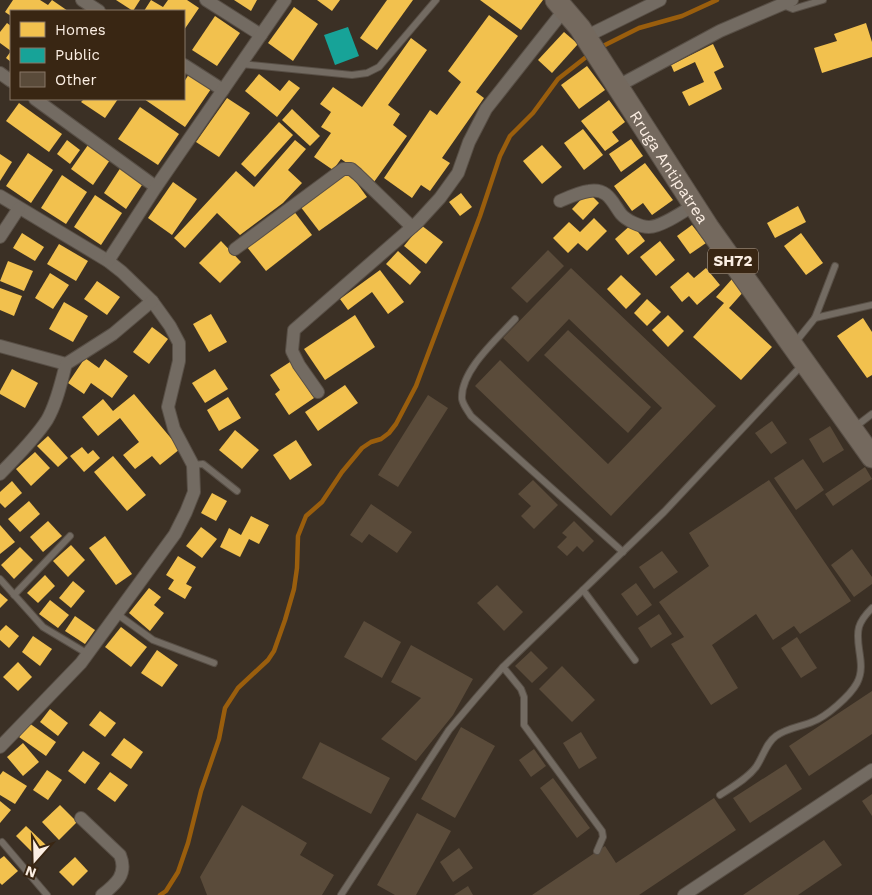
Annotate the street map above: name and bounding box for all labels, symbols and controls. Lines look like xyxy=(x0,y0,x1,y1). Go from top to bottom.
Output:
legend xyxy=(10,10,185,100)
text: Homes xyxy=(55,21,106,39)
text: Public xyxy=(55,46,100,64)
text: Other xyxy=(55,71,97,89)
street label: Rruga Antipatrea xyxy=(626,107,712,227)
road number: SH72 xyxy=(708,248,758,274)
north arrow xyxy=(10,835,60,885)
text: N xyxy=(23,863,38,882)

